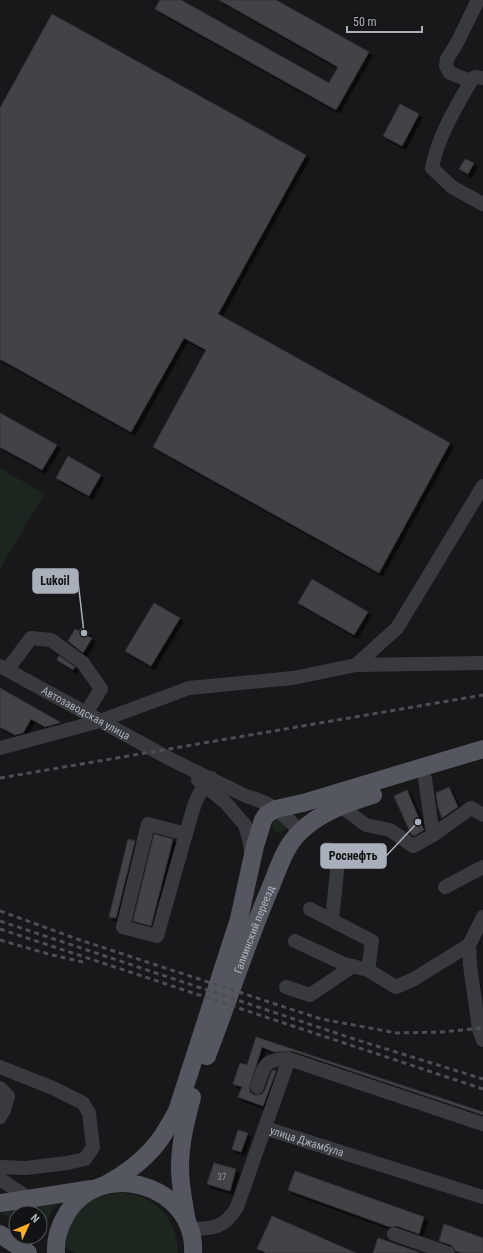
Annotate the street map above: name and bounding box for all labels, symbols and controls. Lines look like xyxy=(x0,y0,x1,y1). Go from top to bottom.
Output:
scale bar xyxy=(347,8,422,34)
text: 50 m xyxy=(353,15,377,29)
callout: Lukoil xyxy=(33,569,78,593)
text: Lukoil xyxy=(40,574,70,588)
street label: Автозаводская улица xyxy=(40,684,132,742)
callout: Роснефть xyxy=(321,844,386,868)
text: Роснефть xyxy=(329,849,377,863)
street label: Галкинский переезд xyxy=(231,884,277,975)
street label: улица Джамбула xyxy=(268,1123,346,1159)
house number: 37 xyxy=(218,1172,227,1182)
north arrow xyxy=(8,1205,48,1245)
text: N xyxy=(28,1211,42,1226)

